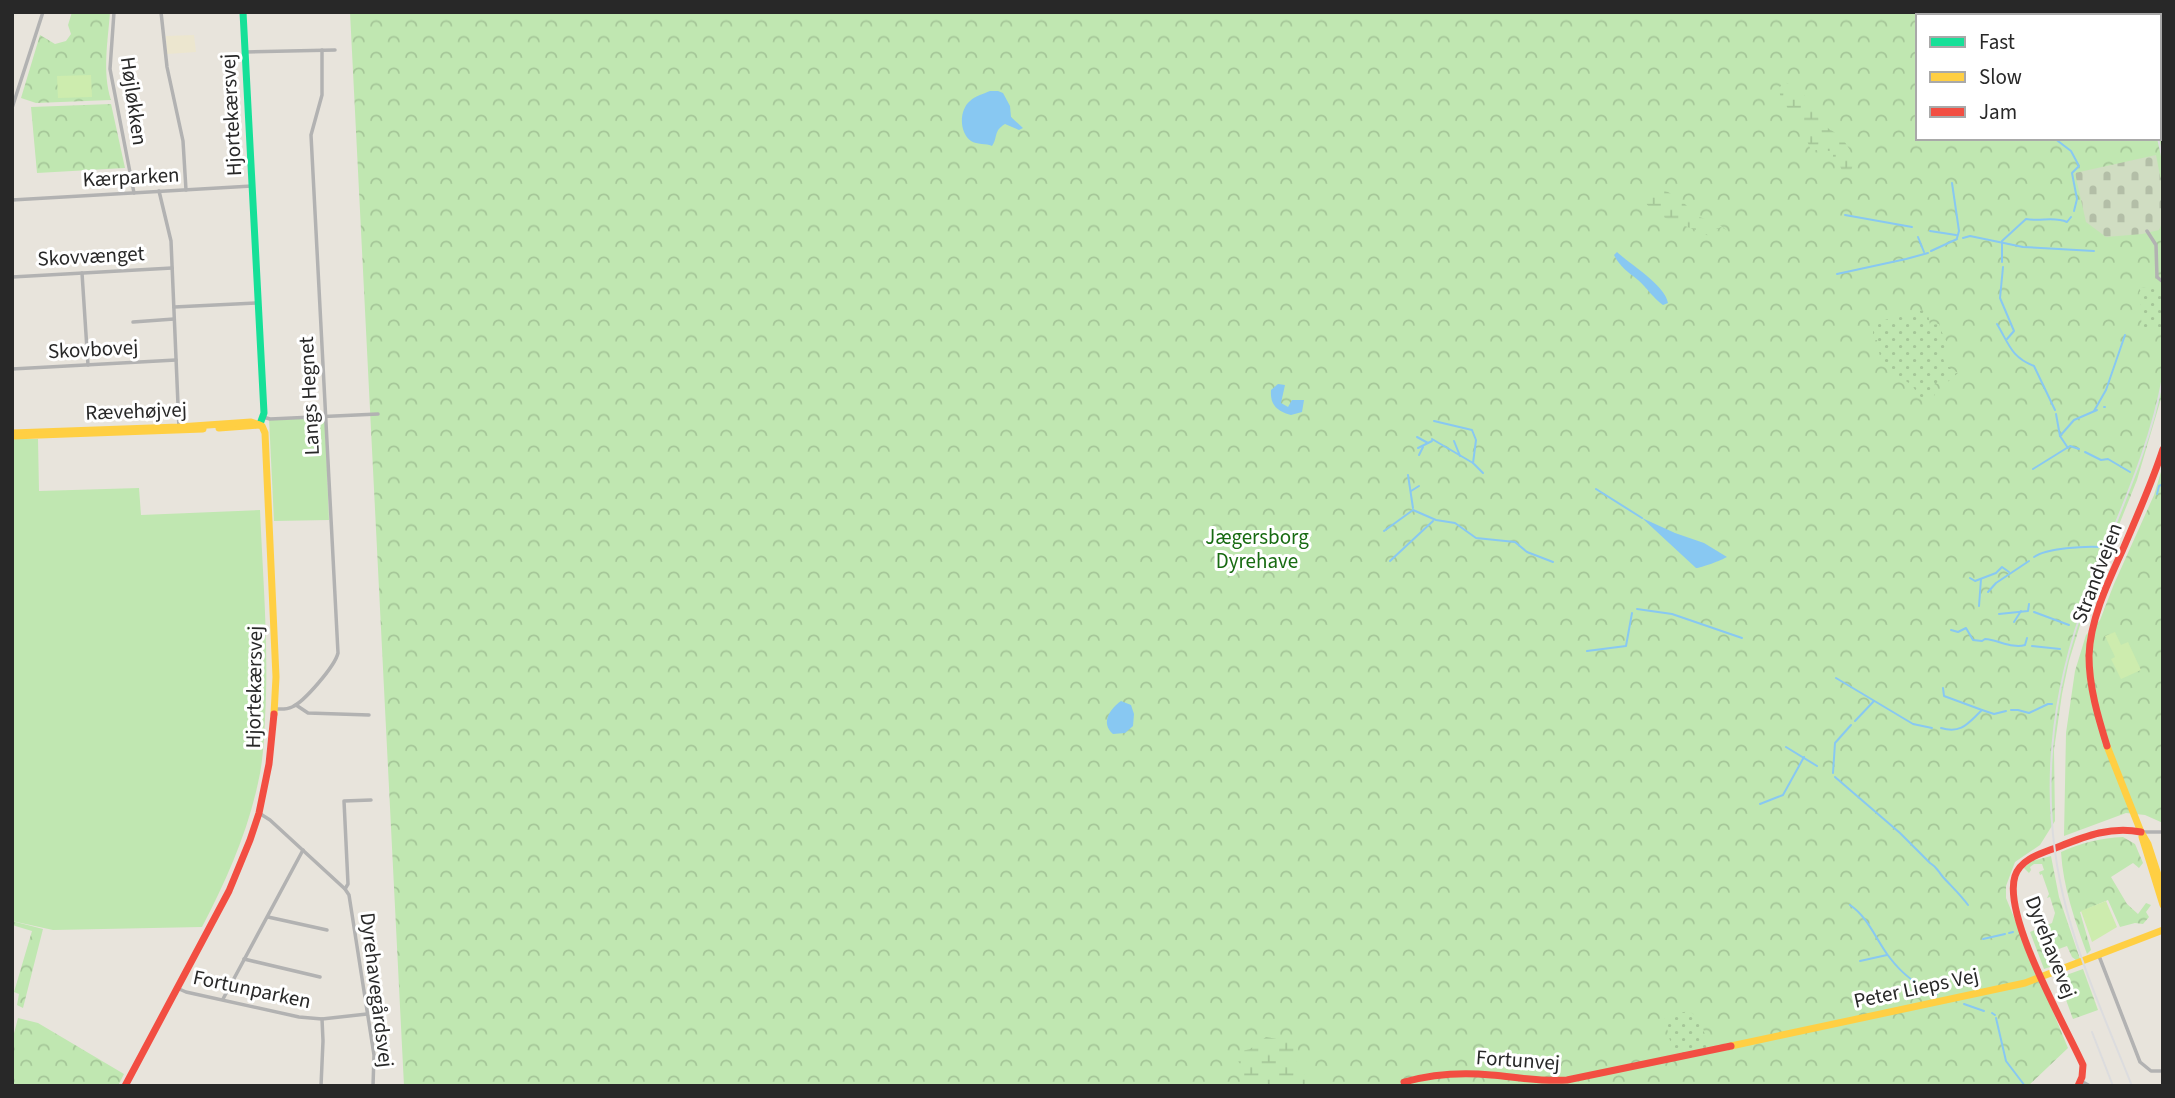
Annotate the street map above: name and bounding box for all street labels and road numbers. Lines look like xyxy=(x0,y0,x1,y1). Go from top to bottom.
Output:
street label: Hjortekærsvej xyxy=(213,53,249,177)
street label: Højløkken xyxy=(113,55,155,147)
street label: Kærparken xyxy=(82,159,180,195)
street label: Skovvænget xyxy=(37,238,145,274)
street label: Skovbovej xyxy=(47,332,139,366)
street label: Langs Hegnet xyxy=(291,336,327,456)
street label: Rævehøjvej xyxy=(85,394,187,428)
street label: Strandvejen xyxy=(2064,518,2130,628)
street label: Hjortekærsvej xyxy=(238,625,270,749)
street label: Dyrehavevej xyxy=(2018,891,2084,1003)
street label: Dyrehavegårdsvej xyxy=(353,911,401,1069)
street label: Peter Lieps Vej xyxy=(1851,960,1981,1016)
street label: Fortunparken xyxy=(190,962,314,1016)
street label: Fortunvej xyxy=(1475,1042,1561,1078)

